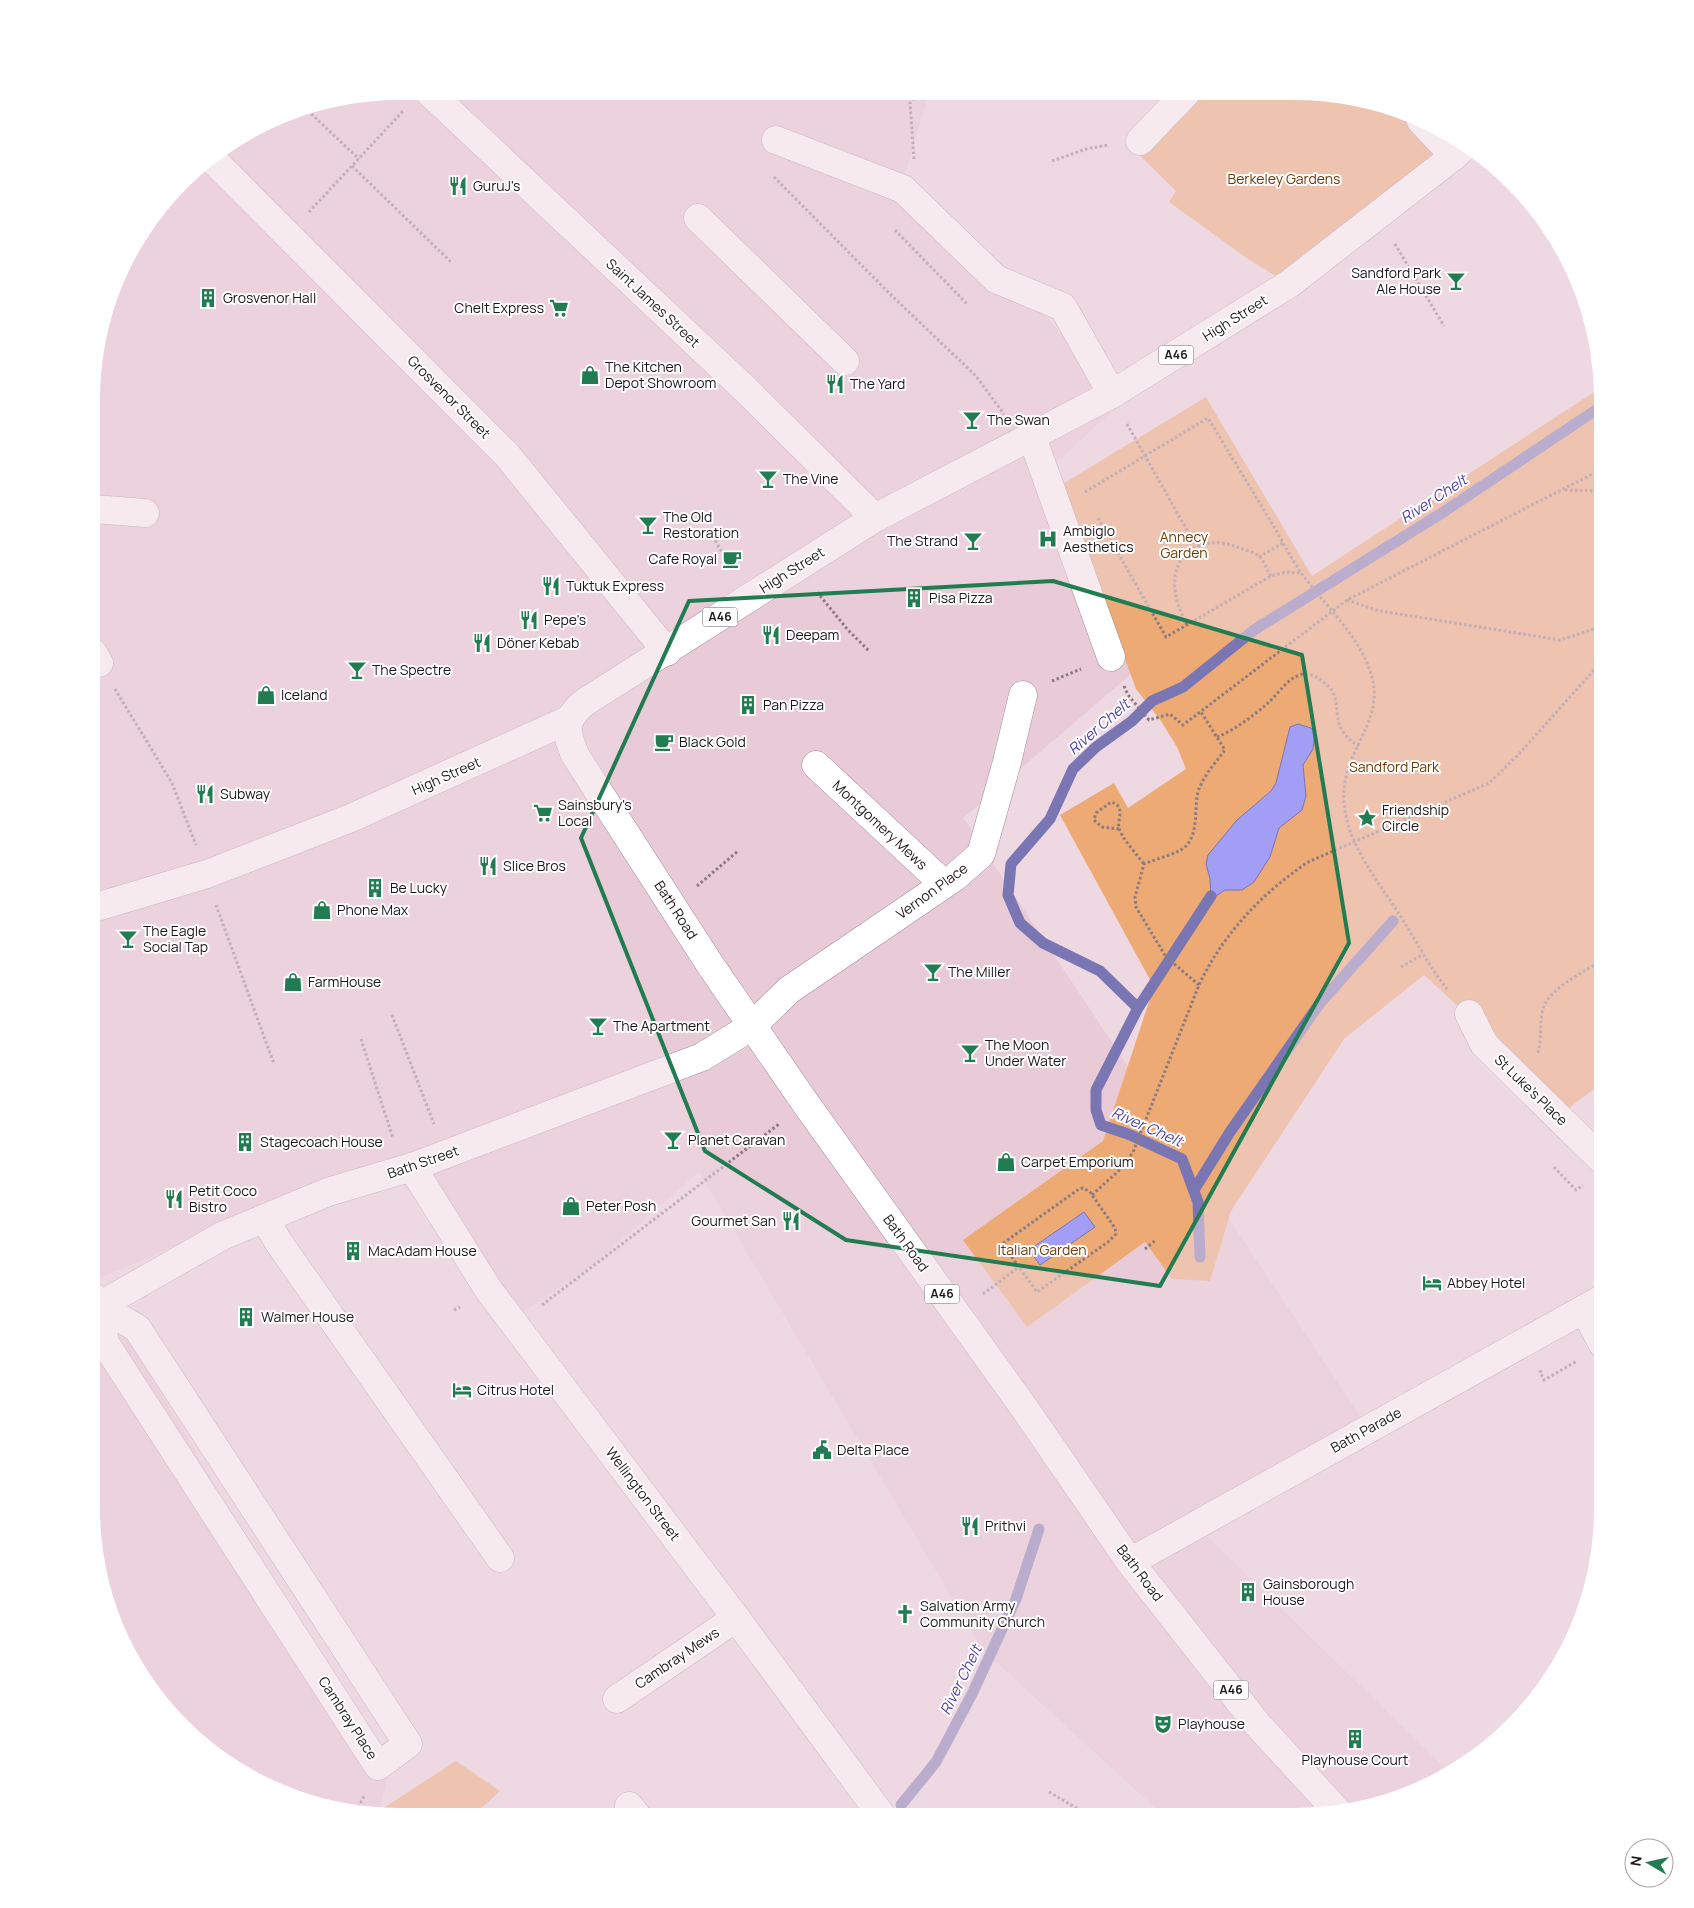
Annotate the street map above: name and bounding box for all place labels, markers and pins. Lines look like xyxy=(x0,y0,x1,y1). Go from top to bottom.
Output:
restaurant icon: GuruJ's xyxy=(447,175,469,197)
place label: GuruJ's xyxy=(473,176,520,195)
place label: Sandford Park Ale House xyxy=(1351,263,1442,298)
bar icon: Sandford Park Ale House xyxy=(1445,270,1467,292)
building icon: Grosvenor Hall xyxy=(197,287,219,309)
place label: Grosvenor Hall xyxy=(223,288,316,307)
supermarket icon: Chelt Express xyxy=(548,297,570,319)
place label: Chelt Express xyxy=(454,298,544,317)
place label: The Kitchen Depot Showroom xyxy=(605,357,717,392)
shop icon: The Kitchen Depot Showroom xyxy=(579,364,601,386)
restaurant icon: The Yard xyxy=(824,373,846,395)
place label: The Yard xyxy=(850,374,905,393)
bar icon: The Swan xyxy=(961,409,983,431)
place label: The Swan xyxy=(987,410,1050,429)
bar icon: The Vine xyxy=(757,468,779,490)
place label: The Vine xyxy=(783,469,839,488)
place label: The Old Restoration xyxy=(663,507,739,542)
bar icon: The Old Restoration xyxy=(637,514,659,536)
place label: Ambiglo Aesthetics xyxy=(1063,521,1133,556)
hospital icon: Ambiglo Aesthetics xyxy=(1037,528,1059,550)
bar icon: The Strand xyxy=(962,530,984,552)
place label: The Strand xyxy=(887,531,958,550)
cafe icon: Cafe Royal xyxy=(721,548,743,570)
place label: Cafe Royal xyxy=(649,549,717,568)
restaurant icon: Tuktuk Express xyxy=(540,575,562,597)
place label: Tuktuk Express xyxy=(566,576,664,595)
building icon: Pisa Pizza xyxy=(903,587,925,609)
place label: Pisa Pizza xyxy=(929,588,993,607)
restaurant icon: Pepe's xyxy=(518,609,540,631)
place label: Pepe's xyxy=(544,610,586,629)
restaurant icon: Deepam xyxy=(760,624,782,646)
place label: Deepam xyxy=(786,625,840,644)
restaurant icon: Döner Kebab xyxy=(471,632,493,654)
place label: Döner Kebab xyxy=(497,633,579,652)
bar icon: The Spectre xyxy=(346,659,368,681)
place label: The Spectre xyxy=(372,660,451,679)
shop icon: Iceland xyxy=(255,684,277,706)
place label: Iceland xyxy=(281,685,328,704)
building icon: Pan Pizza xyxy=(737,694,759,716)
place label: Pan Pizza xyxy=(763,695,824,714)
cafe icon: Black Gold xyxy=(653,731,675,753)
place label: Black Gold xyxy=(679,732,746,751)
restaurant icon: Subway xyxy=(194,783,216,805)
place label: Subway xyxy=(220,784,271,803)
place label: Sainsbury's Local xyxy=(558,795,632,830)
place label: Friendship Circle xyxy=(1382,800,1449,835)
supermarket icon: Sainsbury's Local xyxy=(532,802,554,824)
place icon: Friendship Circle xyxy=(1356,807,1378,829)
restaurant icon: Slice Bros xyxy=(477,855,499,877)
place label: Slice Bros xyxy=(503,856,566,875)
building icon: Be Lucky xyxy=(364,877,386,899)
place label: Be Lucky xyxy=(390,878,448,897)
shop icon: Phone Max xyxy=(311,899,333,921)
place label: Phone Max xyxy=(337,900,409,919)
place label: The Eagle Social Tap xyxy=(143,921,208,956)
bar icon: The Eagle Social Tap xyxy=(117,928,139,950)
bar icon: The Miller xyxy=(922,961,944,983)
place label: The Miller xyxy=(948,962,1010,981)
shop icon: FarmHouse xyxy=(282,971,304,993)
place label: FarmHouse xyxy=(308,972,381,991)
bar icon: The Apartment xyxy=(587,1015,609,1037)
place label: The Apartment xyxy=(613,1016,710,1035)
place label: The Moon Under Water xyxy=(985,1035,1066,1070)
bar icon: The Moon Under Water xyxy=(959,1042,981,1064)
bar icon: Planet Caravan xyxy=(662,1129,684,1151)
place label: Planet Caravan xyxy=(688,1130,785,1149)
building icon: Stagecoach House xyxy=(234,1131,256,1153)
place label: Stagecoach House xyxy=(260,1132,383,1151)
shop icon: Carpet Emporium xyxy=(995,1151,1017,1173)
place label: Carpet Emporium xyxy=(1021,1152,1134,1171)
place label: Petit Coco Bistro xyxy=(189,1181,257,1216)
restaurant icon: Petit Coco Bistro xyxy=(163,1188,185,1210)
shop icon: Peter Posh xyxy=(560,1195,582,1217)
place label: Peter Posh xyxy=(586,1196,656,1215)
restaurant icon: Gourmet San xyxy=(780,1210,802,1232)
place label: Gourmet San xyxy=(691,1211,776,1230)
building icon: MacAdam House xyxy=(342,1240,364,1262)
place label: MacAdam House xyxy=(368,1241,477,1260)
hotel icon: Abbey Hotel xyxy=(1421,1272,1443,1294)
place label: Abbey Hotel xyxy=(1447,1273,1525,1292)
building icon: Walmer House xyxy=(235,1306,257,1328)
place label: Walmer House xyxy=(261,1307,354,1326)
hotel icon: Citrus Hotel xyxy=(451,1379,473,1401)
place label: Citrus Hotel xyxy=(477,1380,554,1399)
public building icon: Delta Place xyxy=(811,1439,833,1461)
place label: Delta Place xyxy=(837,1440,909,1459)
restaurant icon: Prithvi xyxy=(959,1515,981,1537)
place label: Prithvi xyxy=(985,1516,1026,1535)
place label: Gainsborough House xyxy=(1263,1574,1354,1609)
building icon: Gainsborough House xyxy=(1237,1581,1259,1603)
place label: Salvation Army Community Church xyxy=(920,1596,1045,1631)
church icon: Salvation Army Community Church xyxy=(894,1603,916,1625)
theatre icon: Playhouse xyxy=(1152,1713,1174,1735)
place label: Playhouse xyxy=(1178,1714,1245,1733)
building icon: Playhouse Court xyxy=(1344,1728,1366,1750)
place label: Playhouse Court xyxy=(1302,1750,1409,1769)

